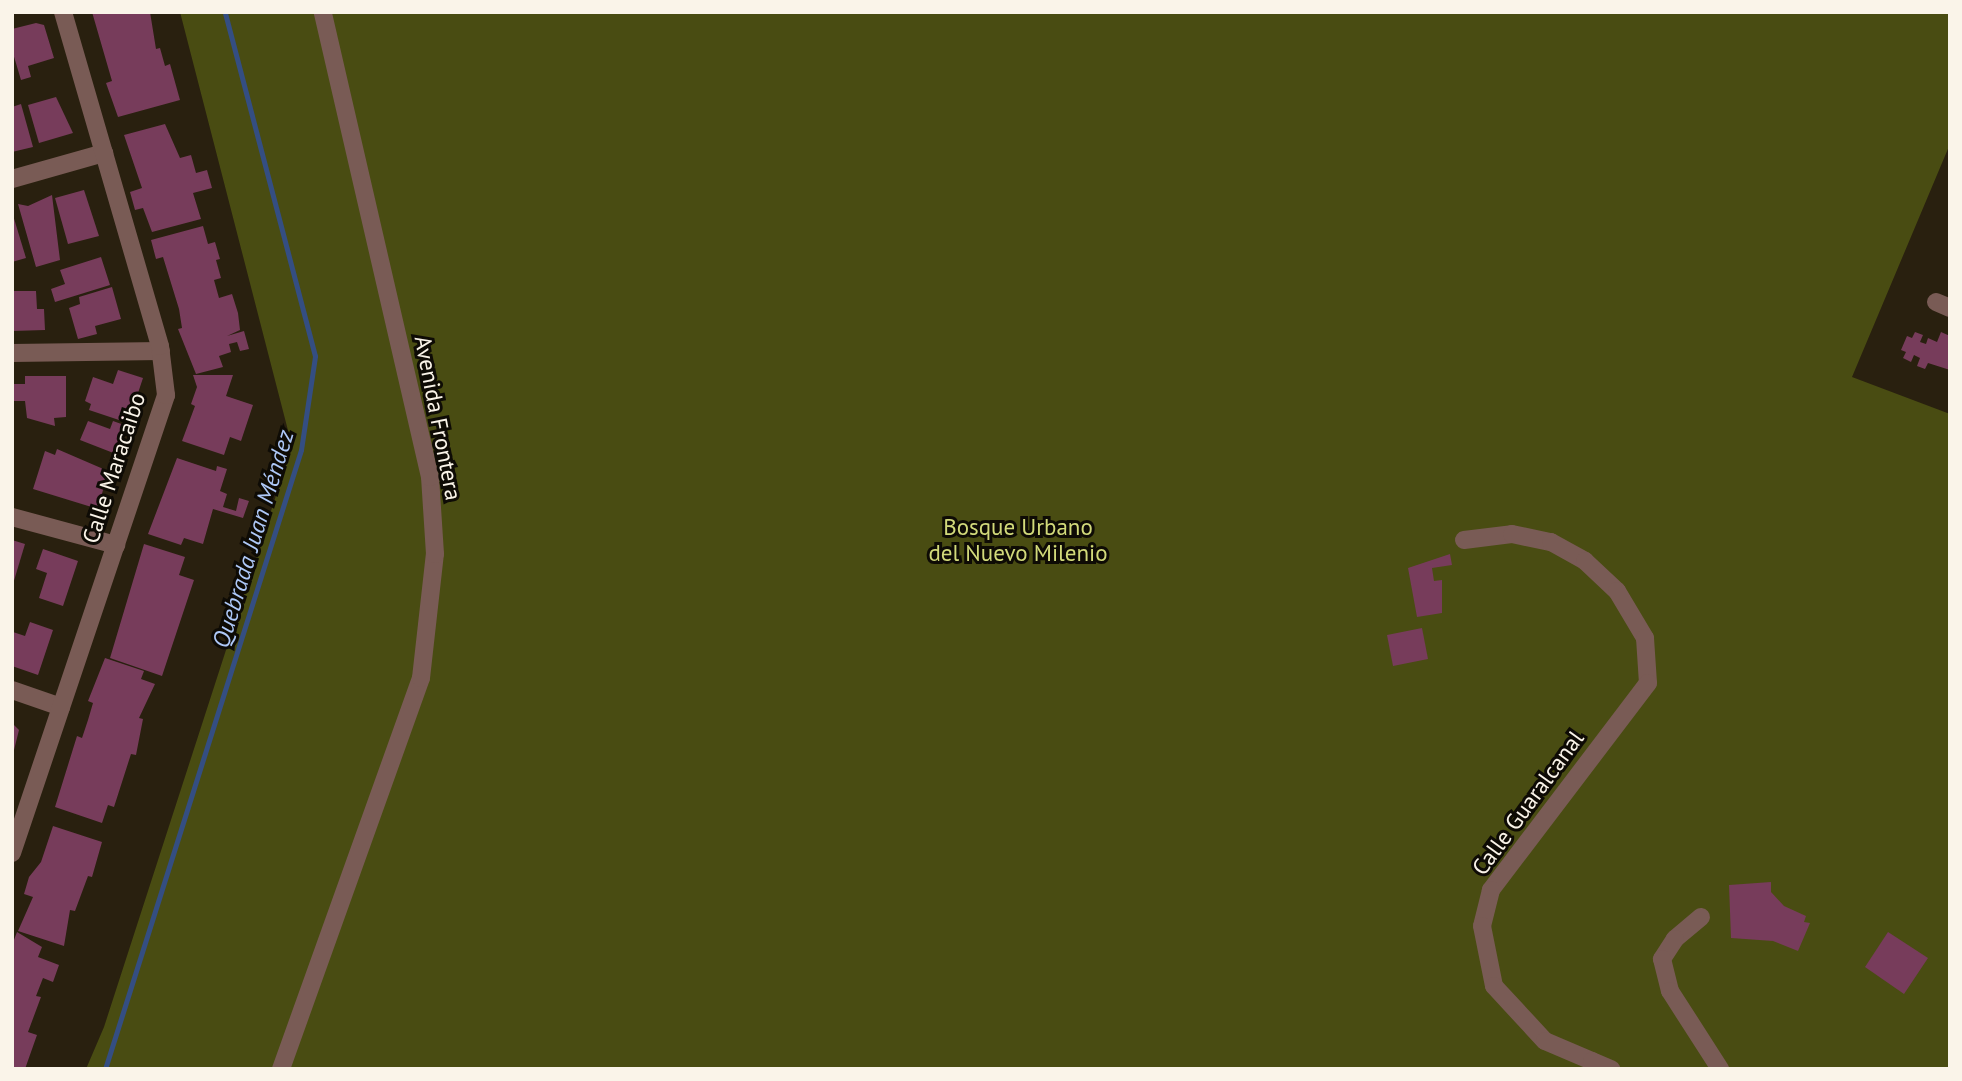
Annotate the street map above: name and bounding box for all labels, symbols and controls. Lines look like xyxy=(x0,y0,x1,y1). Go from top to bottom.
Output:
street label: Avenida Frontera xyxy=(409,333,467,503)
street label: Calle Maracaibo xyxy=(77,389,151,547)
water label: Quebrada Juan Méndez xyxy=(206,427,300,651)
park label: Bosque Urbano del Nuevo Milenio xyxy=(928,513,1108,567)
street label: Calle Guaralcanal xyxy=(1466,725,1590,881)

